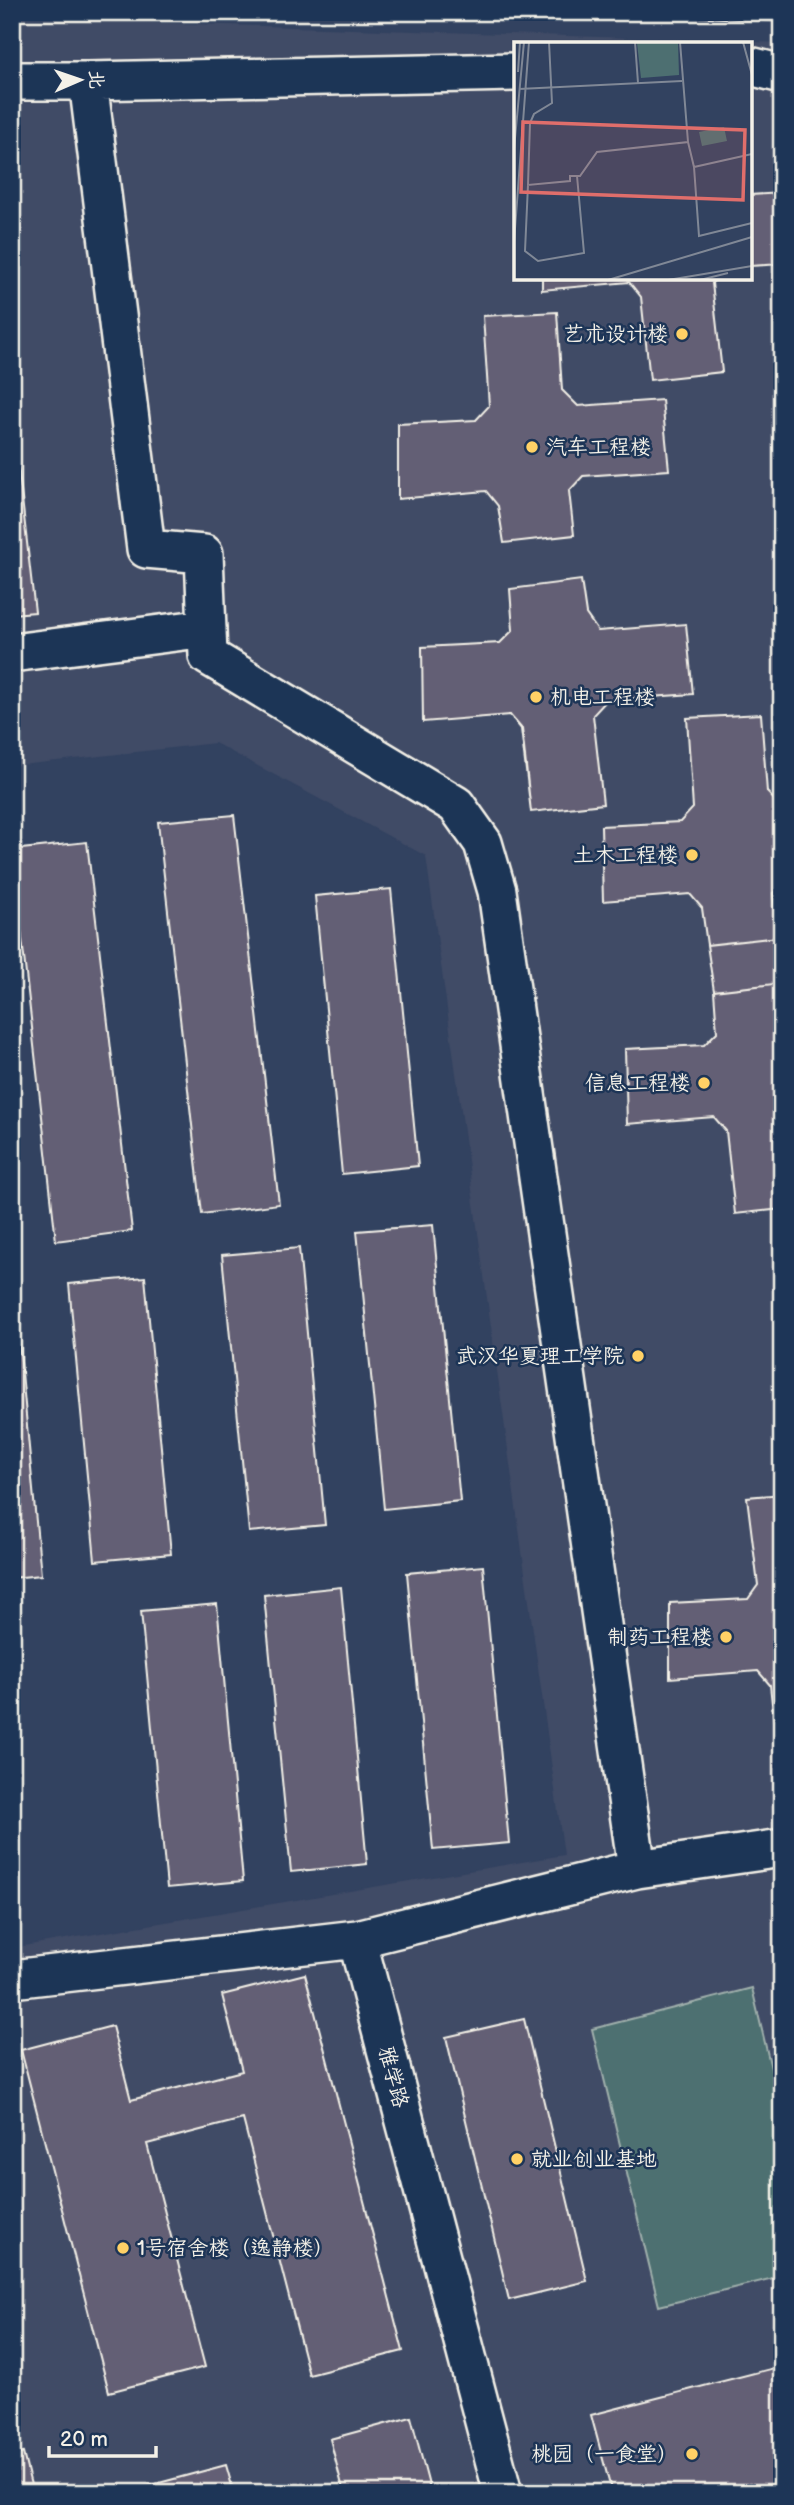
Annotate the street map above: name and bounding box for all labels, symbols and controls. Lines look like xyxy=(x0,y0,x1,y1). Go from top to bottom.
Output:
inset map xyxy=(514,42,752,280)
north arrow xyxy=(46,46,116,116)
text: 北 xyxy=(84,70,107,89)
place label: 艺术设计楼 xyxy=(563,322,668,347)
marker: 艺术设计楼 xyxy=(674,326,690,342)
place label: 汽车工程楼 xyxy=(546,435,651,460)
marker: 汽车工程楼 xyxy=(524,439,540,455)
place label: 机电工程楼 xyxy=(550,685,655,710)
marker: 机电工程楼 xyxy=(528,689,544,705)
place label: 土木工程楼 xyxy=(573,843,678,868)
marker: 土木工程楼 xyxy=(684,847,700,863)
place label: 信息工程楼 xyxy=(585,1071,690,1096)
marker: 信息工程楼 xyxy=(696,1075,712,1091)
place label: 武汉华夏理工学院 xyxy=(456,1344,624,1369)
marker: 武汉华夏理工学院 xyxy=(630,1348,646,1364)
place label: 制药工程楼 xyxy=(607,1625,712,1650)
marker: 制药工程楼 xyxy=(718,1629,734,1645)
street label: 雅学路 xyxy=(373,2043,413,2111)
place label: 就业创业基地 xyxy=(531,2147,657,2172)
marker: 就业创业基地 xyxy=(509,2151,525,2167)
place label: 1号宿舍楼（逸静楼） xyxy=(137,2236,334,2261)
marker: 1号宿舍楼（逸静楼） xyxy=(115,2240,131,2256)
scale bar xyxy=(49,2414,156,2458)
text: 20 m xyxy=(60,2427,108,2452)
place label: 桃园（一食堂） xyxy=(531,2442,678,2467)
marker: 桃园（一食堂） xyxy=(684,2446,700,2462)

